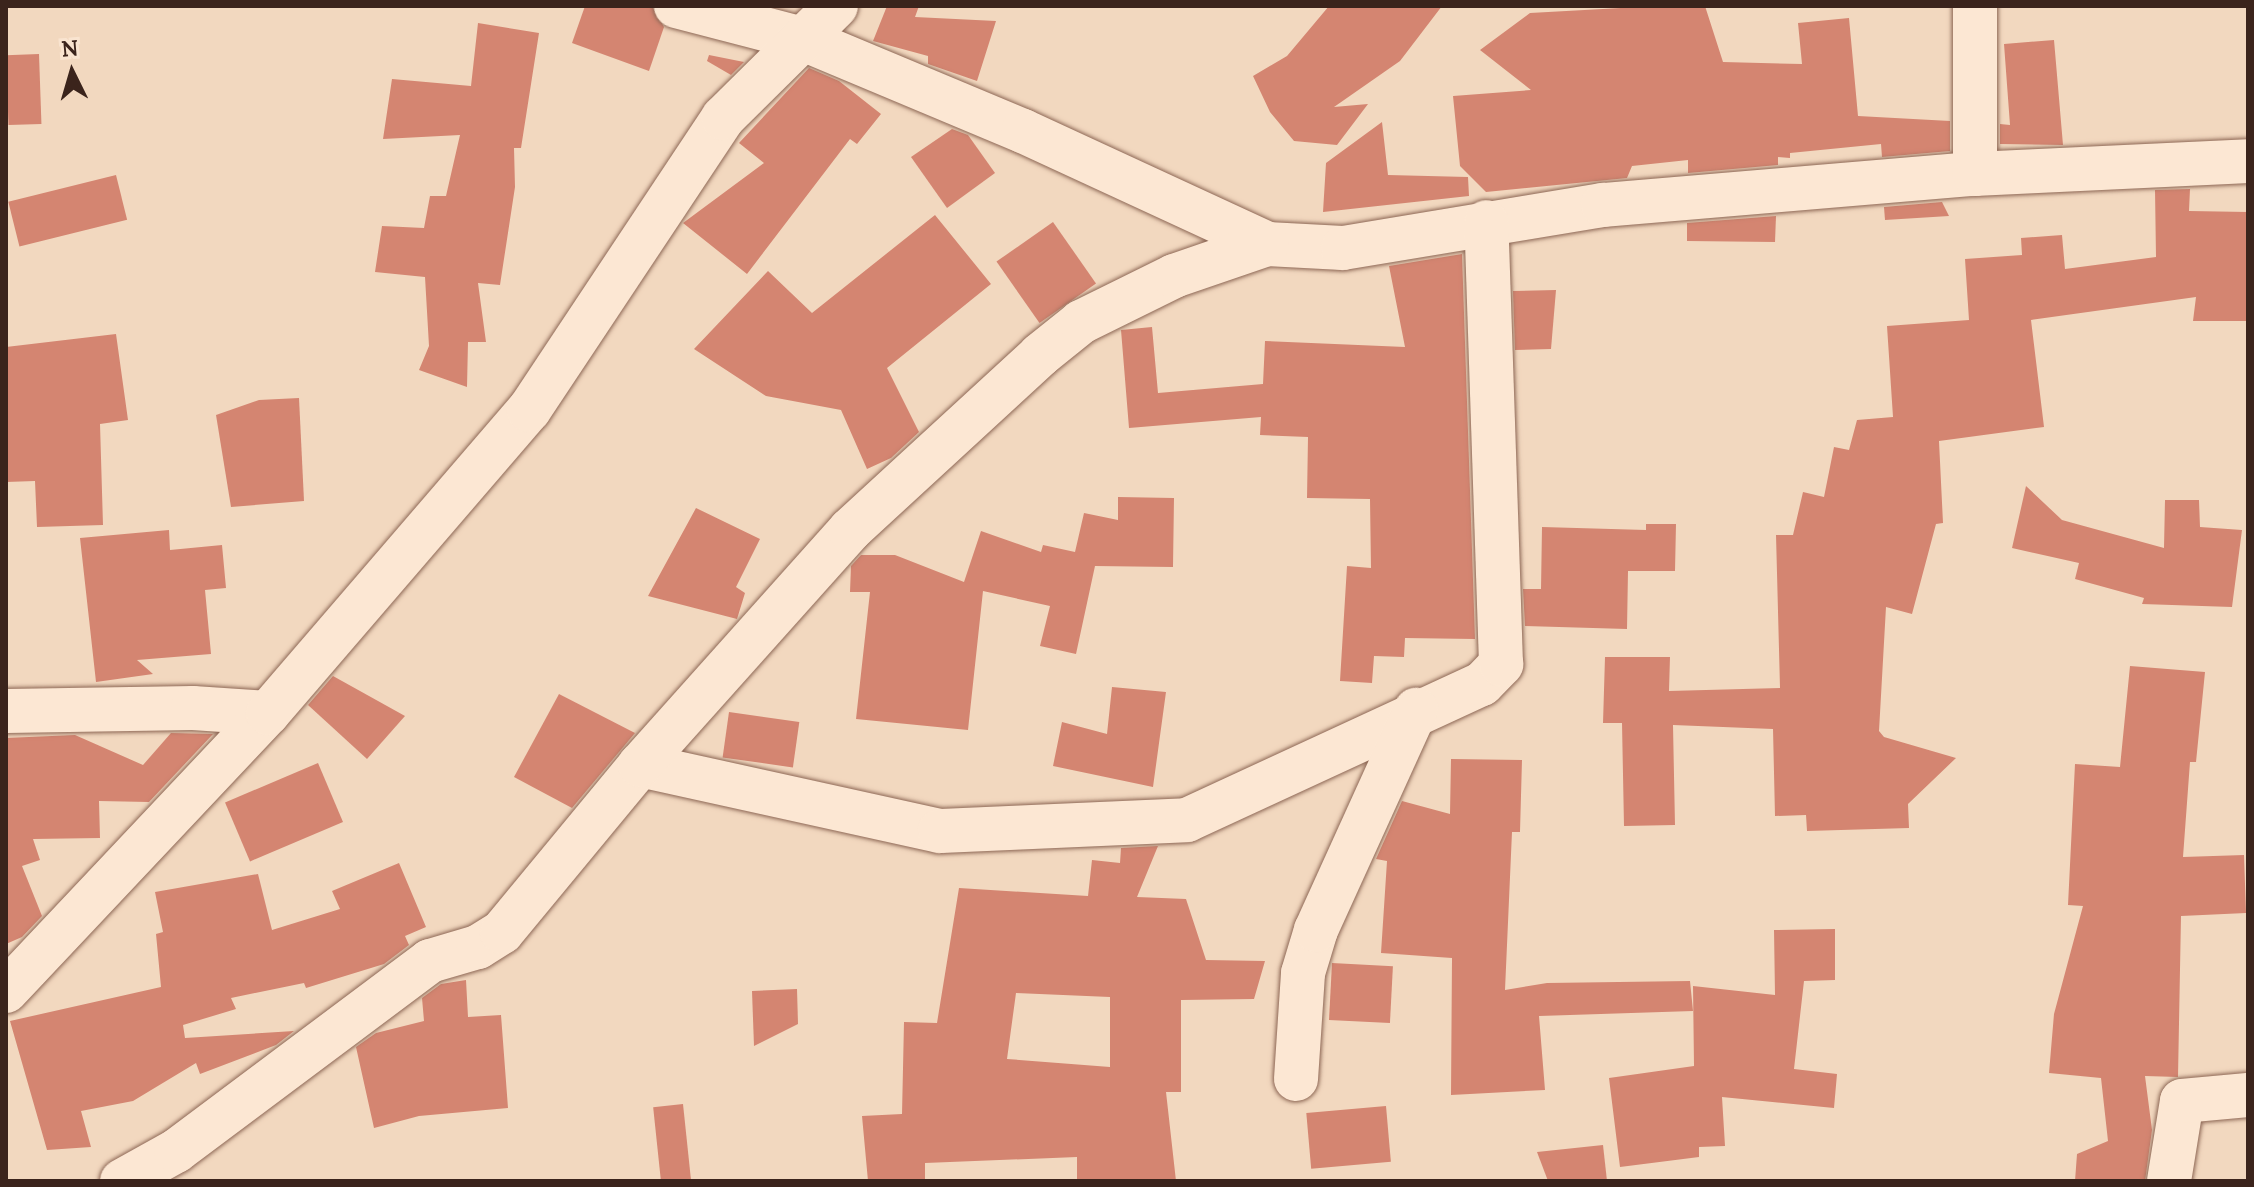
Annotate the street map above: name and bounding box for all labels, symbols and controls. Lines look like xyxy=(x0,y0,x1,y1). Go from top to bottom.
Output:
north arrow xyxy=(32,32,112,112)
text: N xyxy=(60,33,80,63)

